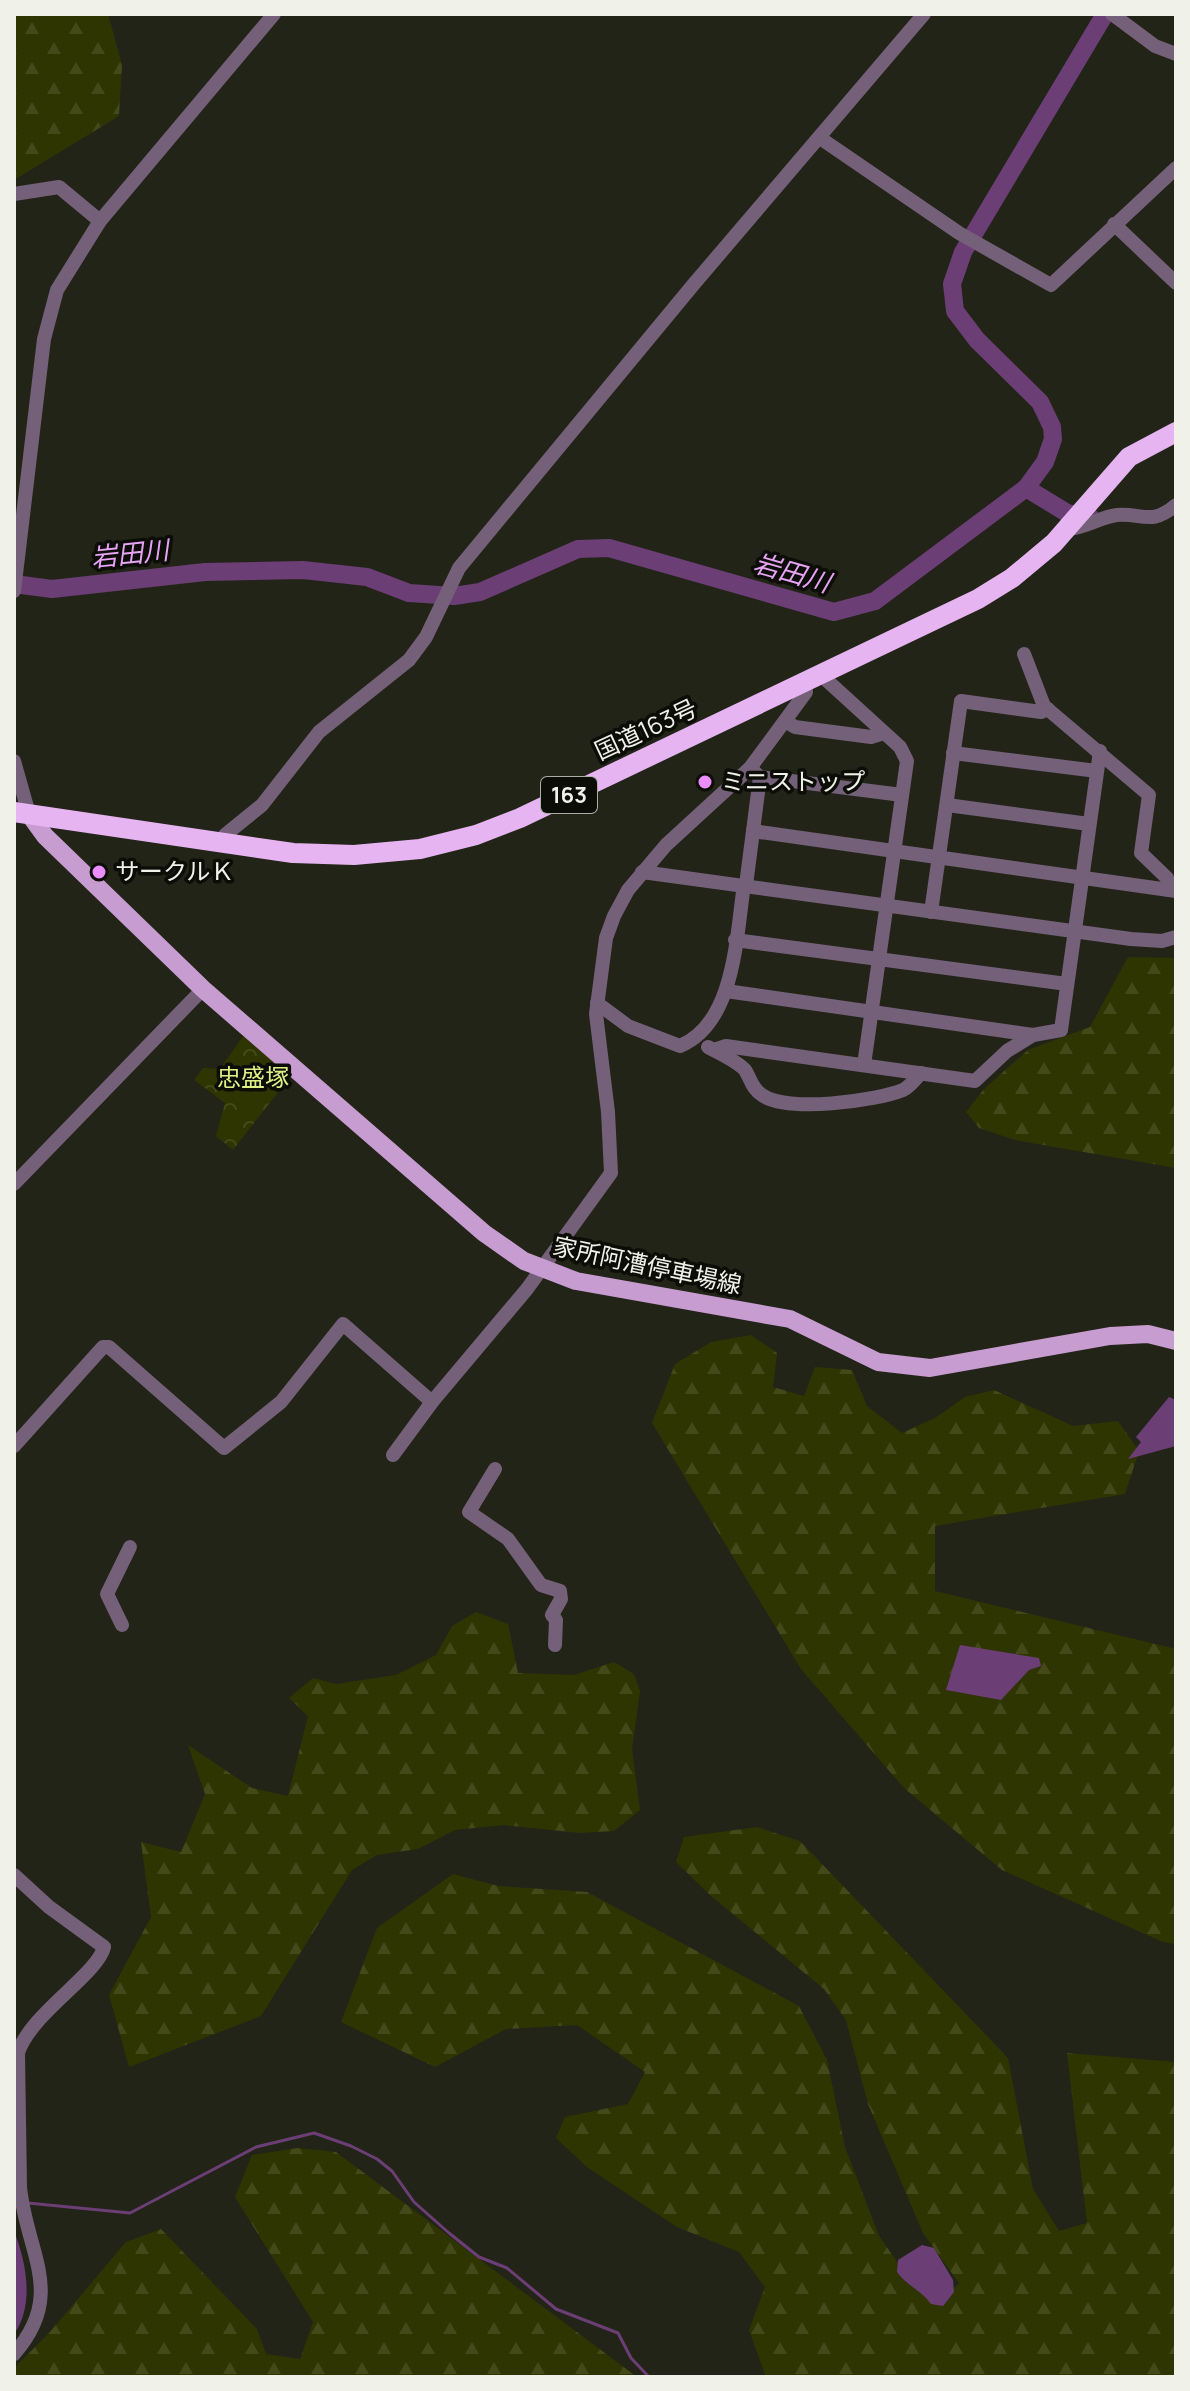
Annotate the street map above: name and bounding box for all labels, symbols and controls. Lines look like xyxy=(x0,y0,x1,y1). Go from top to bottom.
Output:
water label: 岩田川 xyxy=(89,531,174,575)
water label: 岩田川 xyxy=(750,544,838,601)
street label: 国道163号 xyxy=(589,691,702,767)
place label: ミニストップ xyxy=(721,764,865,797)
marker: ミニストップ xyxy=(696,773,714,791)
road number: 163 xyxy=(541,777,597,813)
place label: サークルＫ xyxy=(115,854,234,887)
marker: サークルＫ xyxy=(90,863,108,881)
park label: 忠盛塚 xyxy=(217,1060,289,1093)
street label: 家所阿漕停車場線 xyxy=(550,1228,745,1301)

